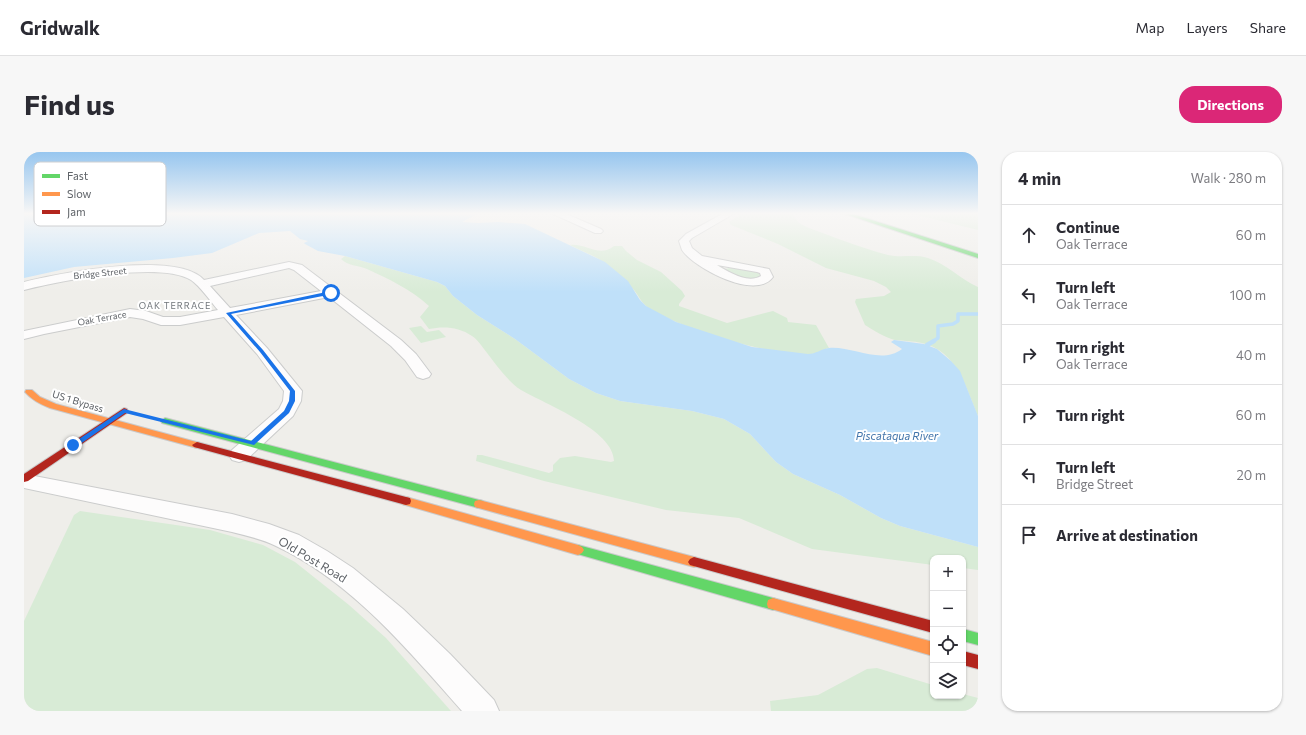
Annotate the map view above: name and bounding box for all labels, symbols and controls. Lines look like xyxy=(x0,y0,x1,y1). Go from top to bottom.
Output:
text: Gridwalk xyxy=(20,16,100,39)
text: Map xyxy=(1136,19,1164,36)
text: Layers xyxy=(1186,19,1228,36)
text: Share xyxy=(1250,19,1286,36)
button: Directions xyxy=(1179,86,1282,123)
text: Find us xyxy=(24,87,115,121)
legend xyxy=(34,162,166,226)
text: 4 min xyxy=(1018,168,1061,189)
text: Fast xyxy=(67,169,89,182)
text: Walk · 280 m xyxy=(1191,170,1266,186)
text: Slow xyxy=(67,187,92,200)
text: Jam xyxy=(67,205,86,219)
text: Continue xyxy=(1056,218,1120,236)
icon: ahead xyxy=(1018,224,1040,246)
text: 60 m xyxy=(1236,227,1266,243)
text: Oak Terrace xyxy=(1056,236,1127,252)
street label: Bridge Street xyxy=(73,265,128,281)
text: Turn left xyxy=(1056,278,1115,296)
route start xyxy=(322,284,340,302)
icon: left xyxy=(1018,284,1040,306)
text: 100 m xyxy=(1230,287,1266,303)
text: Oak Terrace xyxy=(1056,296,1127,312)
district label: OAK TERRACE xyxy=(139,300,211,311)
street label: Oak Terrace xyxy=(77,308,128,328)
text: Turn right xyxy=(1056,338,1125,356)
icon: right xyxy=(1018,344,1040,366)
text: 40 m xyxy=(1236,347,1266,363)
text: Oak Terrace xyxy=(1056,356,1127,372)
street label: US 1 Bypass xyxy=(51,388,106,415)
icon: right xyxy=(1018,404,1040,426)
text: Turn right xyxy=(1056,406,1125,424)
text: 60 m xyxy=(1236,407,1266,423)
water label: Piscataqua River xyxy=(856,429,939,442)
route end xyxy=(64,436,82,454)
text: Turn left xyxy=(1056,458,1115,476)
icon: left xyxy=(1018,464,1040,486)
text: 20 m xyxy=(1237,467,1266,483)
text: Bridge Street xyxy=(1056,476,1133,492)
icon: arrive xyxy=(1018,524,1040,546)
text: Arrive at destination xyxy=(1056,526,1198,544)
street label: Old Post Road xyxy=(276,533,350,585)
map controls xyxy=(930,555,966,699)
button: + xyxy=(930,555,966,591)
button: − xyxy=(930,591,966,627)
button: locate xyxy=(930,627,966,663)
button: layers xyxy=(930,663,966,699)

